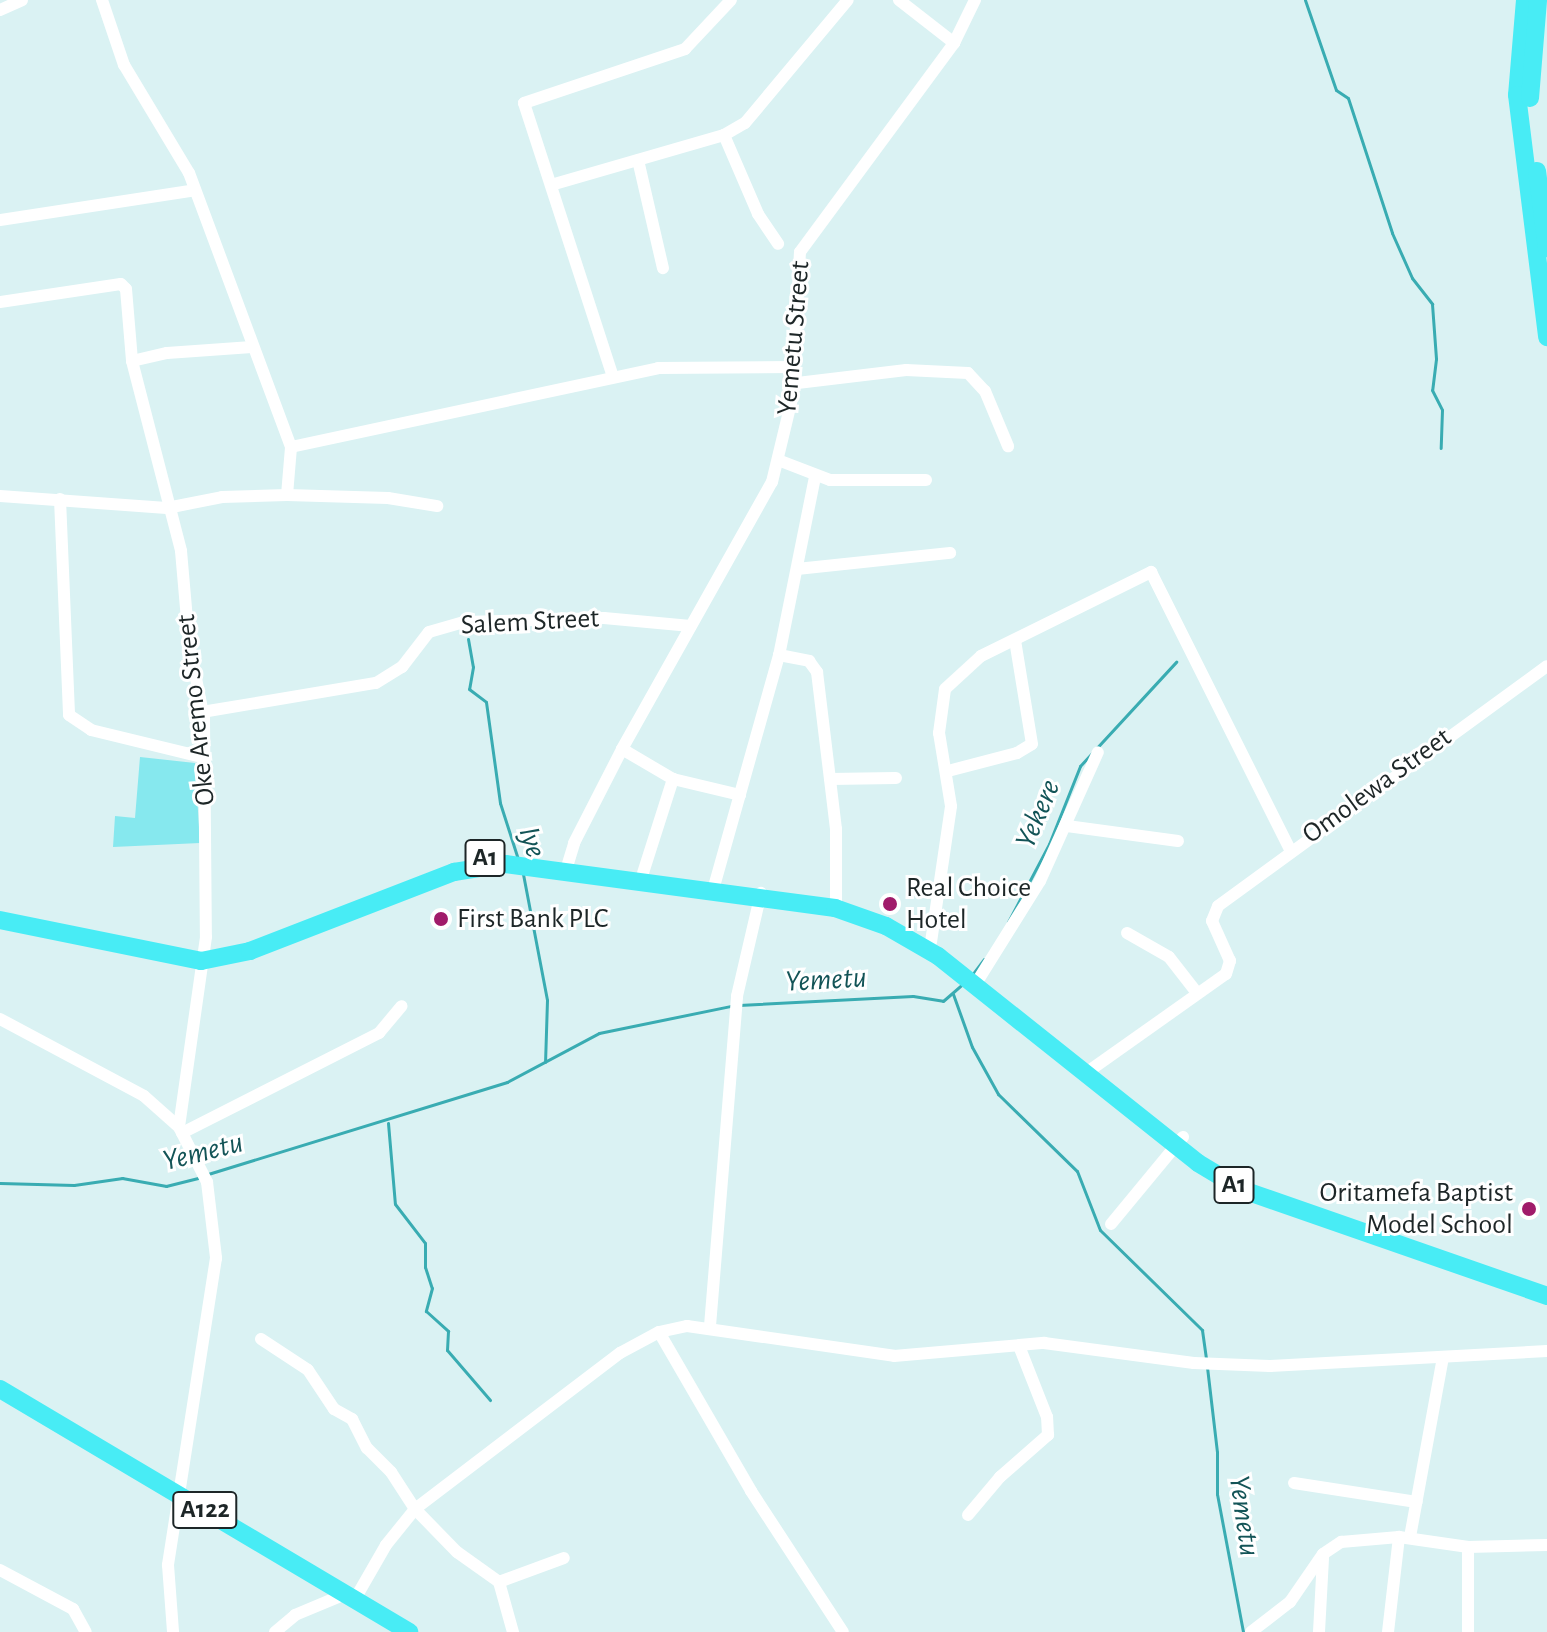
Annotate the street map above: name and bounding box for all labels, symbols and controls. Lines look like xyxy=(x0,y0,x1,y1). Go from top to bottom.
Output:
street label: Yemetu Street xyxy=(771,259,817,417)
street label: Salem Street xyxy=(460,602,600,642)
street label: Oke Aremo Street xyxy=(169,613,223,807)
street label: Omolewa Street xyxy=(1296,721,1458,851)
water label: Yekere xyxy=(1008,774,1068,854)
water label: Iye xyxy=(510,822,554,862)
road number: A1 xyxy=(463,836,507,880)
place label: Real Choice Hotel xyxy=(906,871,1031,937)
marker: Real Choice Hotel xyxy=(881,895,899,913)
place label: First Bank PLC xyxy=(457,902,608,936)
marker: First Bank PLC xyxy=(432,910,450,928)
water label: Yemetu xyxy=(784,960,868,1000)
water label: Yemetu xyxy=(159,1125,247,1179)
road number: A1 xyxy=(1212,1163,1256,1207)
place label: Oritamefa Baptist Model School xyxy=(1320,1176,1513,1242)
marker: Oritamefa Baptist Model School xyxy=(1520,1200,1538,1218)
water label: Yemetu xyxy=(1221,1473,1267,1559)
road number: A122 xyxy=(171,1488,239,1532)

